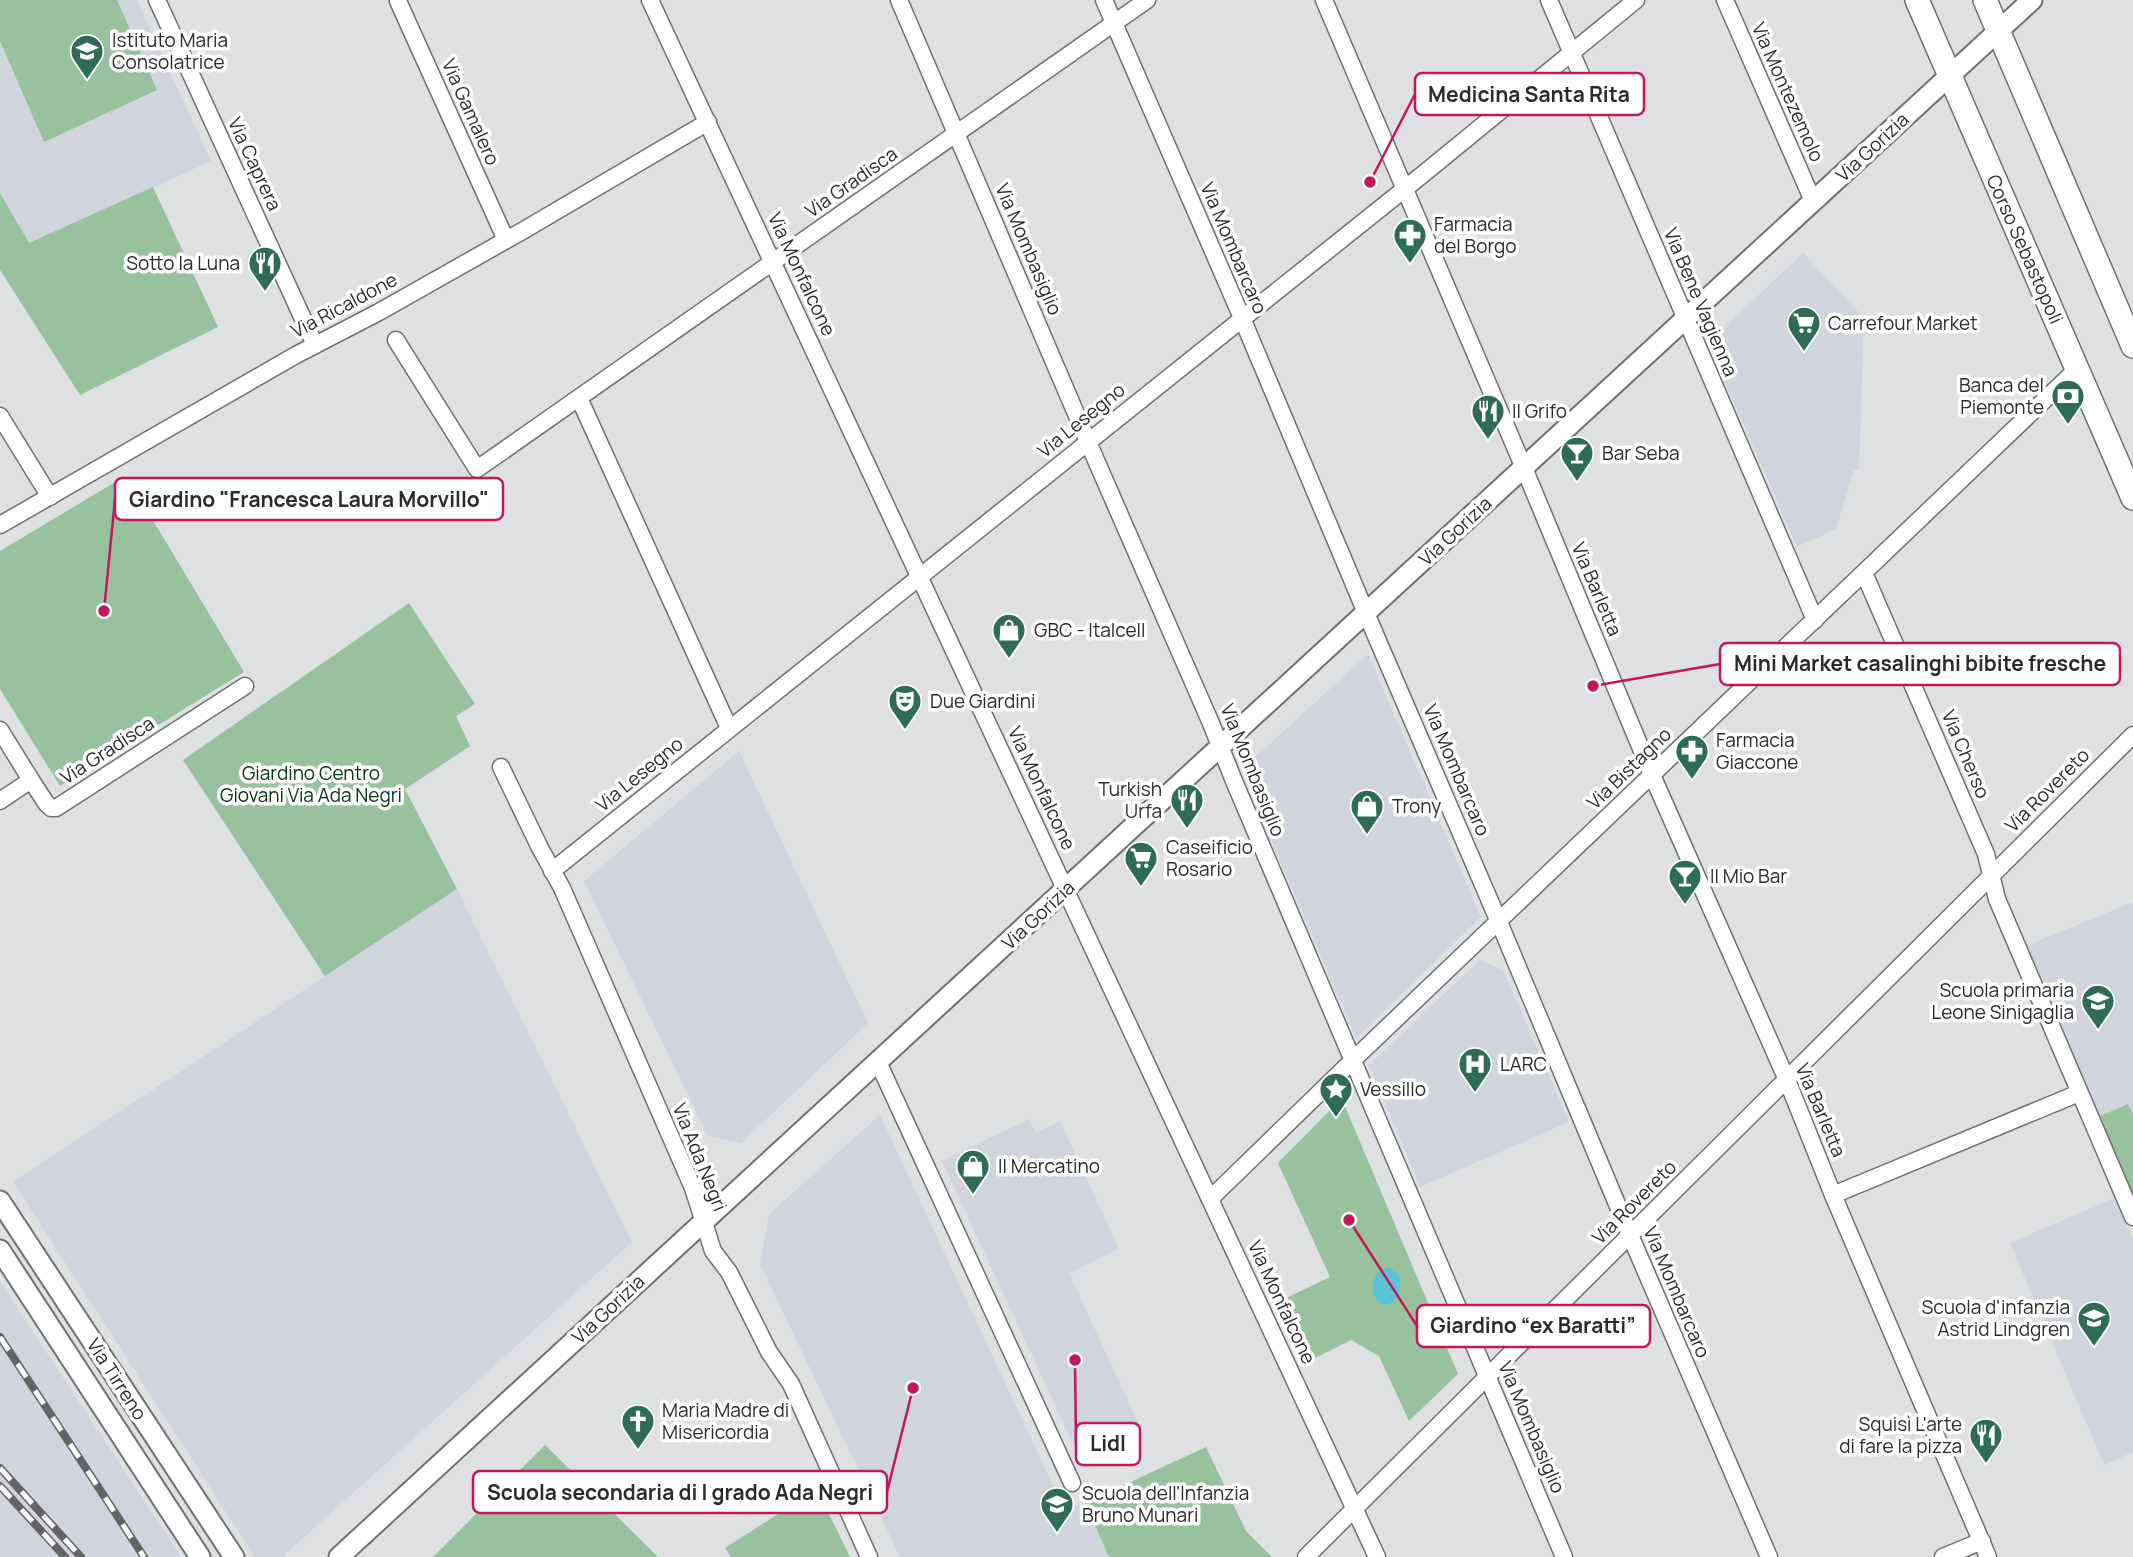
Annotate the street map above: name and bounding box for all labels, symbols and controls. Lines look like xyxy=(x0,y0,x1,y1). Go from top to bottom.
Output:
street label: Via Montezemolo xyxy=(1746,18,1830,166)
place label: Istituto Maria Consolatrice xyxy=(112,27,228,75)
school or university icon: Istituto Maria Consolatrice xyxy=(68,32,106,81)
street label: Via Gamalero xyxy=(436,55,506,169)
callout: Medicina Santa Rita xyxy=(1415,73,1644,115)
text: Medicina Santa Rita xyxy=(1428,80,1630,108)
street label: Via Gorizia xyxy=(1830,107,1914,187)
street label: Via Caprera xyxy=(222,113,288,215)
street label: Via Gradisca xyxy=(800,141,902,223)
street label: Corso Sebastopoli xyxy=(1980,170,2070,328)
street label: Via Mombarcaro xyxy=(1195,178,1273,318)
street label: Via Mombasiglio xyxy=(990,179,1068,319)
street label: Via Monfalcone xyxy=(762,208,842,340)
place label: Farmacia del Borgo xyxy=(1434,211,1516,259)
pharmacy icon: Farmacia del Borgo xyxy=(1391,216,1429,265)
street label: Via Bene Vagienna xyxy=(1658,224,1744,380)
restaurant icon: Sotto la Luna xyxy=(246,244,284,293)
place label: Sotto la Luna xyxy=(126,250,240,276)
street label: Via Ricaldone xyxy=(286,266,402,344)
supermarket icon: Carrefour Market xyxy=(1785,304,1823,353)
place label: Carrefour Market xyxy=(1828,310,1978,336)
place label: Banca del Piemonte xyxy=(1959,372,2044,420)
street label: Via Lesegno xyxy=(1032,377,1130,463)
bank icon: Banca del Piemonte xyxy=(2049,377,2087,426)
restaurant icon: Il Grifo xyxy=(1469,392,1507,441)
place label: Il Grifo xyxy=(1512,398,1567,424)
bar icon: Bar Seba xyxy=(1558,434,1596,483)
place label: Bar Seba xyxy=(1602,440,1679,466)
callout: Giardino "Francesca Laura Morvillo" xyxy=(115,478,503,520)
text: Giardino "Francesca Laura Morvillo" xyxy=(129,485,489,513)
street label: Via Gorizia xyxy=(1413,491,1497,571)
street label: Via Barletta xyxy=(1566,538,1628,640)
shop icon: GBC - Italcell xyxy=(990,611,1028,660)
place label: GBC - Italcell xyxy=(1034,617,1145,643)
callout: Mini Market casalinghi bibite fresche xyxy=(1720,643,2120,685)
text: Mini Market casalinghi bibite fresche xyxy=(1734,649,2106,677)
theatre icon: Due Giardini xyxy=(886,682,924,731)
place label: Due Giardini xyxy=(930,688,1035,714)
street label: Via Mombasiglio xyxy=(1215,700,1291,840)
street label: Via Mombarcaro xyxy=(1418,700,1496,840)
street label: Via Cherso xyxy=(1936,706,1996,802)
street label: Via Gradisca xyxy=(55,710,159,790)
street label: Via Bistagno xyxy=(1581,721,1677,815)
street label: Via Monfalcone xyxy=(1002,722,1082,854)
place label: Farmacia Giaccone xyxy=(1716,727,1798,775)
street label: Via Lesegno xyxy=(590,731,688,817)
pharmacy icon: Farmacia Giaccone xyxy=(1673,732,1711,781)
street label: Via Rovereto xyxy=(1999,742,2095,838)
park label: Giardino Centro Giovani Via Ada Negri xyxy=(220,760,402,808)
place label: Turkish Urfa xyxy=(1098,776,1162,824)
restaurant icon: Turkish Urfa xyxy=(1168,781,1206,830)
shop icon: Trony xyxy=(1348,787,1386,836)
place label: Trony xyxy=(1392,793,1441,819)
place label: Caseificio Rosario xyxy=(1166,834,1253,882)
supermarket icon: Caseificio Rosario xyxy=(1122,839,1160,888)
bar icon: Il Mio Bar xyxy=(1666,857,1704,906)
place label: Il Mio Bar xyxy=(1710,863,1787,889)
street label: Via Gorizia xyxy=(996,875,1080,955)
place label: Scuola primaria Leone Sinigaglia xyxy=(1931,977,2074,1025)
school or university icon: Scuola primaria Leone Sinigaglia xyxy=(2079,982,2117,1031)
hospital icon: LARC xyxy=(1456,1045,1494,1094)
place label: LARC xyxy=(1500,1051,1547,1077)
street label: Via Barletta xyxy=(1790,1059,1852,1161)
place icon: Vessillo xyxy=(1317,1070,1355,1119)
place label: Vessillo xyxy=(1360,1076,1426,1102)
street label: Via Ada Negri xyxy=(667,1099,733,1215)
shop icon: Il Mercatino xyxy=(954,1147,992,1196)
place label: Il Mercatino xyxy=(998,1153,1100,1179)
street label: Via Rovereto xyxy=(1586,1154,1682,1250)
street label: Via Mombarcaro xyxy=(1638,1222,1716,1362)
street label: Via Monfalcone xyxy=(1242,1236,1322,1368)
street label: Via Gorizia xyxy=(566,1269,650,1349)
place label: Scuola d'infanzia Astrid Lindgren xyxy=(1922,1294,2070,1342)
school or university icon: Scuola d'infanzia Astrid Lindgren xyxy=(2075,1299,2113,1348)
callout: Giardino “ex Baratti” xyxy=(1417,1305,1650,1347)
text: Giardino “ex Baratti” xyxy=(1430,1311,1636,1339)
street label: Via Tirreno xyxy=(81,1333,153,1425)
street label: Via Mombasiglio xyxy=(1493,1357,1571,1497)
place label: Maria Madre di Misericordia xyxy=(662,1397,789,1445)
church icon: Maria Madre di Misericordia xyxy=(619,1402,657,1451)
place label: Squisì L'arte di fare la pizza xyxy=(1839,1411,1962,1459)
restaurant icon: Squisì L'arte di fare la pizza xyxy=(1967,1416,2005,1465)
callout: Lidl xyxy=(1076,1423,1140,1465)
text: Lidl xyxy=(1090,1429,1126,1457)
callout: Scuola secondaria di I grado Ada Negri xyxy=(473,1471,887,1513)
text: Scuola secondaria di I grado Ada Negri xyxy=(487,1478,873,1506)
place label: Scuola dell'Infanzia Bruno Munari xyxy=(1082,1480,1249,1528)
school or university icon: Scuola dell'Infanzia Bruno Munari xyxy=(1038,1485,1076,1534)

